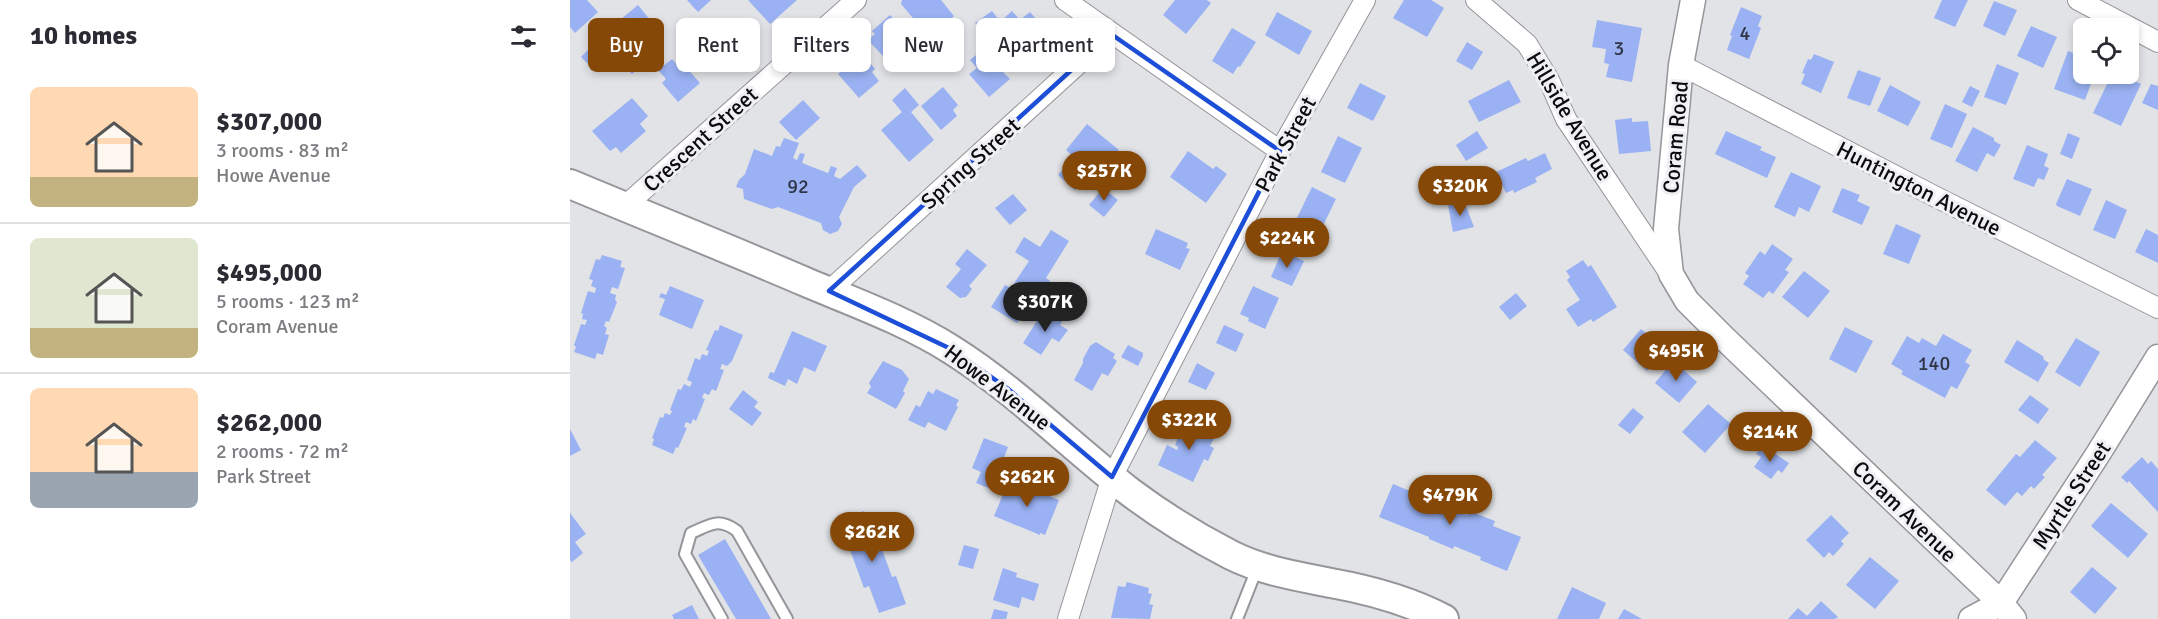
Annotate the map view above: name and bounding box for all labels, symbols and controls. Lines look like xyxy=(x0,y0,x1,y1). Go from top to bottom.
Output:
chip: Buy xyxy=(588,18,664,72)
chip: Rent xyxy=(676,18,760,72)
chip: Filters xyxy=(772,18,871,72)
chip: New xyxy=(883,18,964,72)
chip: Apartment xyxy=(976,18,1115,72)
map controls xyxy=(2073,18,2139,84)
button: locate xyxy=(2073,18,2139,84)
text: 10 homes xyxy=(30,20,137,52)
icon: filters xyxy=(507,20,540,53)
house number: 4 xyxy=(1740,21,1751,46)
house number: 3 xyxy=(1614,36,1624,61)
street label: Hillside Avenue xyxy=(1521,47,1619,186)
street label: Coram Road xyxy=(1657,80,1694,195)
street label: Crescent Street xyxy=(638,81,763,198)
street label: Park Street xyxy=(1249,92,1322,197)
text: $307,000 xyxy=(216,106,322,138)
icon: home xyxy=(78,111,150,183)
street label: Spring Street xyxy=(915,112,1026,215)
street label: Huntington Avenue xyxy=(1832,135,2006,242)
text: 3 rooms · 83 m² xyxy=(216,138,349,163)
pin: $257K xyxy=(1062,151,1146,202)
text: $257K xyxy=(1076,158,1132,183)
text: Howe Avenue xyxy=(216,163,331,188)
pin: $320K xyxy=(1418,166,1502,217)
text: $320K xyxy=(1432,173,1488,198)
house number: 92 xyxy=(787,174,809,199)
pin: $224K xyxy=(1245,218,1329,269)
text: $224K xyxy=(1259,225,1315,250)
text: $495,000 xyxy=(216,257,322,289)
icon: home xyxy=(78,262,150,334)
pin: $307K xyxy=(1003,282,1087,333)
text: 5 rooms · 123 m² xyxy=(216,289,360,314)
text: $307K xyxy=(1017,289,1073,314)
text: Coram Avenue xyxy=(216,314,339,339)
pin: $495K xyxy=(1634,331,1718,382)
text: $495K xyxy=(1648,338,1704,363)
street label: Howe Avenue xyxy=(939,339,1056,436)
house number: 140 xyxy=(1918,351,1950,376)
pin: $322K xyxy=(1147,400,1231,451)
text: $262,000 xyxy=(216,407,322,439)
text: $322K xyxy=(1161,407,1217,432)
icon: home xyxy=(78,412,150,484)
pin: $214K xyxy=(1728,412,1812,463)
text: $214K xyxy=(1742,419,1798,444)
street label: Myrtle Street xyxy=(2026,436,2117,555)
text: 2 rooms · 72 m² xyxy=(216,439,349,464)
street label: Coram Avenue xyxy=(1847,455,1963,568)
pin: $262K xyxy=(985,457,1069,508)
text: Park Street xyxy=(216,464,311,489)
text: $262K xyxy=(999,464,1055,489)
pin: $479K xyxy=(1408,475,1492,526)
text: $479K xyxy=(1422,482,1478,507)
pin: $262K xyxy=(830,512,914,563)
text: $262K xyxy=(844,519,900,544)

